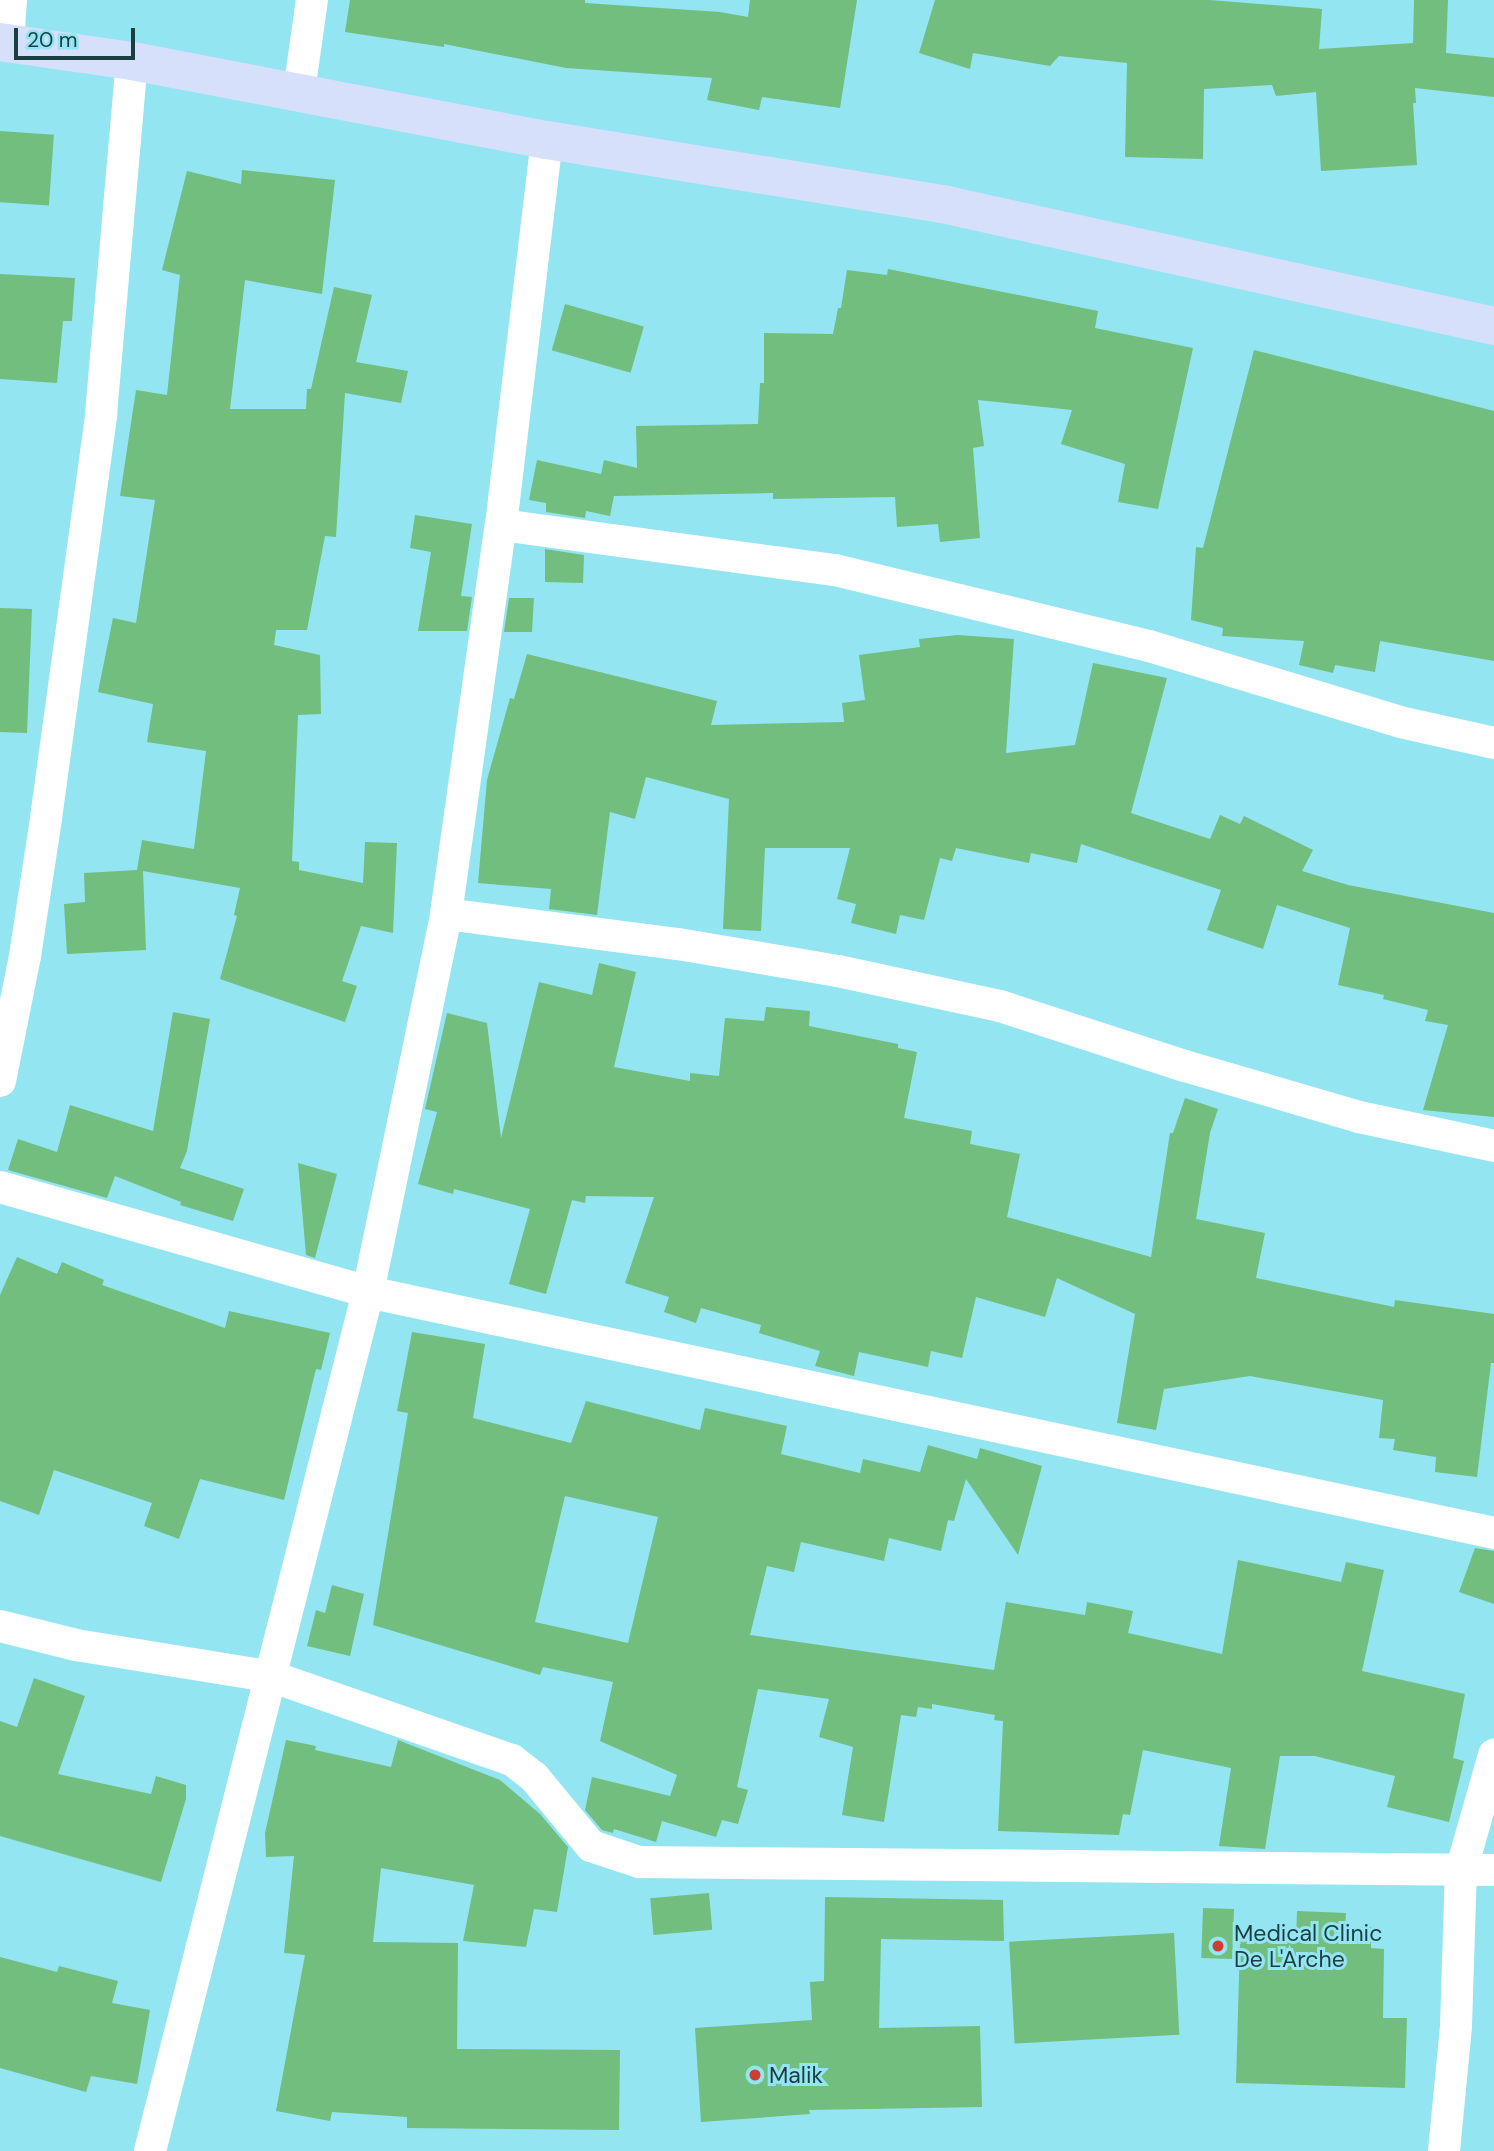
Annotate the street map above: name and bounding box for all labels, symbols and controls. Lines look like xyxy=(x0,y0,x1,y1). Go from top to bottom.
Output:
scale bar xyxy=(18,14,138,58)
text: 20 m xyxy=(27,26,78,54)
place label: Medical Clinic De L'Arche xyxy=(1234,1919,1382,1973)
marker: Medical Clinic De L'Arche xyxy=(1208,1936,1228,1956)
place label: Malik xyxy=(769,2061,823,2089)
marker: Malik xyxy=(747,2067,763,2083)

